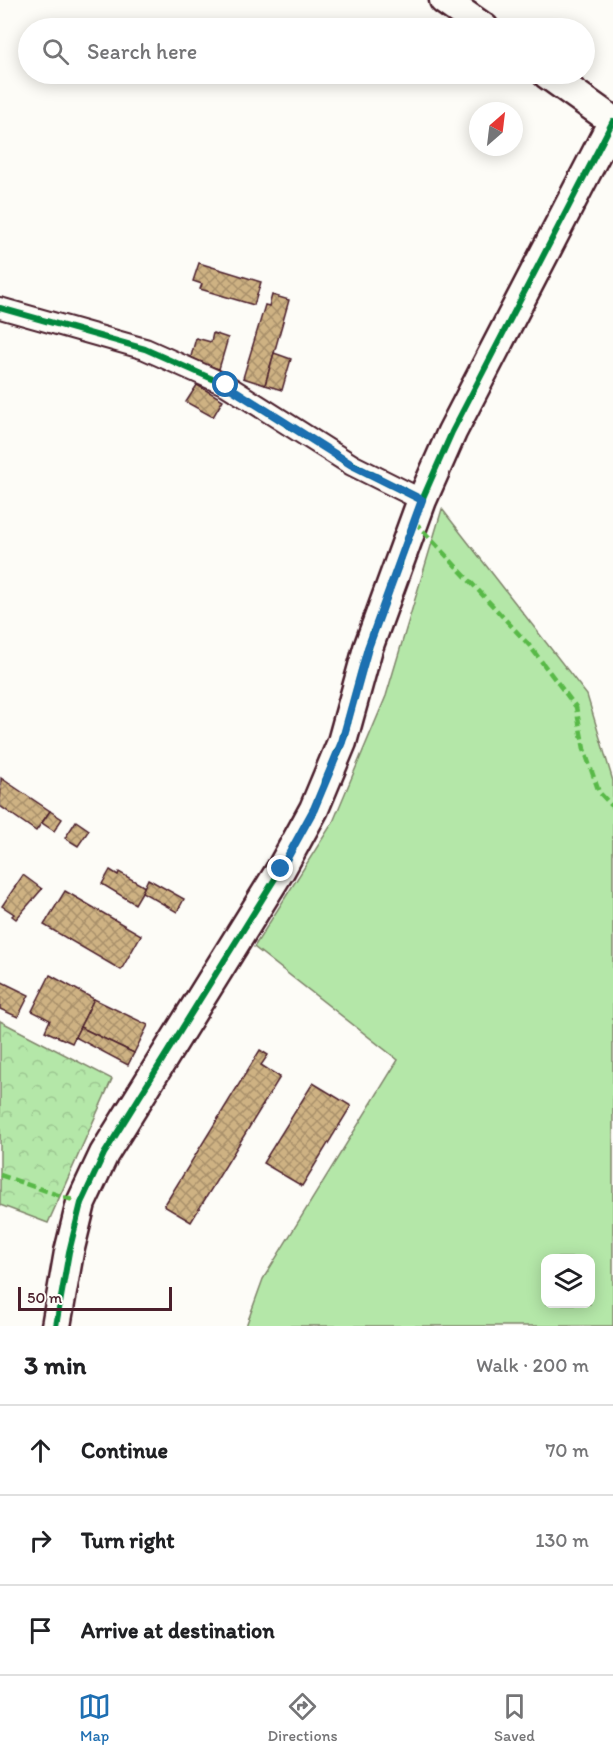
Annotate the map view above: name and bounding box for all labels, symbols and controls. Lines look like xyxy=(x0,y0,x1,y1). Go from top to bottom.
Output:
search box xyxy=(18,18,595,84)
icon: search xyxy=(39,35,72,68)
text: Search here xyxy=(87,38,197,65)
north arrow xyxy=(469,102,523,156)
route start xyxy=(212,371,238,397)
route end xyxy=(267,855,293,881)
map controls xyxy=(541,1254,595,1308)
button: layers xyxy=(541,1254,595,1308)
scale bar xyxy=(18,1284,172,1312)
text: 50 m xyxy=(27,1288,62,1307)
text: 3 min xyxy=(24,1349,86,1381)
text: Walk · 200 m xyxy=(476,1353,589,1377)
icon: ahead xyxy=(24,1434,57,1467)
text: Continue xyxy=(81,1437,168,1464)
text: 70 m xyxy=(545,1438,589,1462)
icon: right xyxy=(24,1524,57,1557)
text: Turn right xyxy=(81,1527,175,1554)
text: 130 m xyxy=(535,1528,589,1552)
icon: arrive xyxy=(24,1614,57,1647)
text: Arrive at destination xyxy=(81,1617,275,1644)
tab: Map xyxy=(78,1690,111,1745)
tab: Directions xyxy=(267,1690,338,1745)
tab: Saved xyxy=(494,1690,535,1745)

